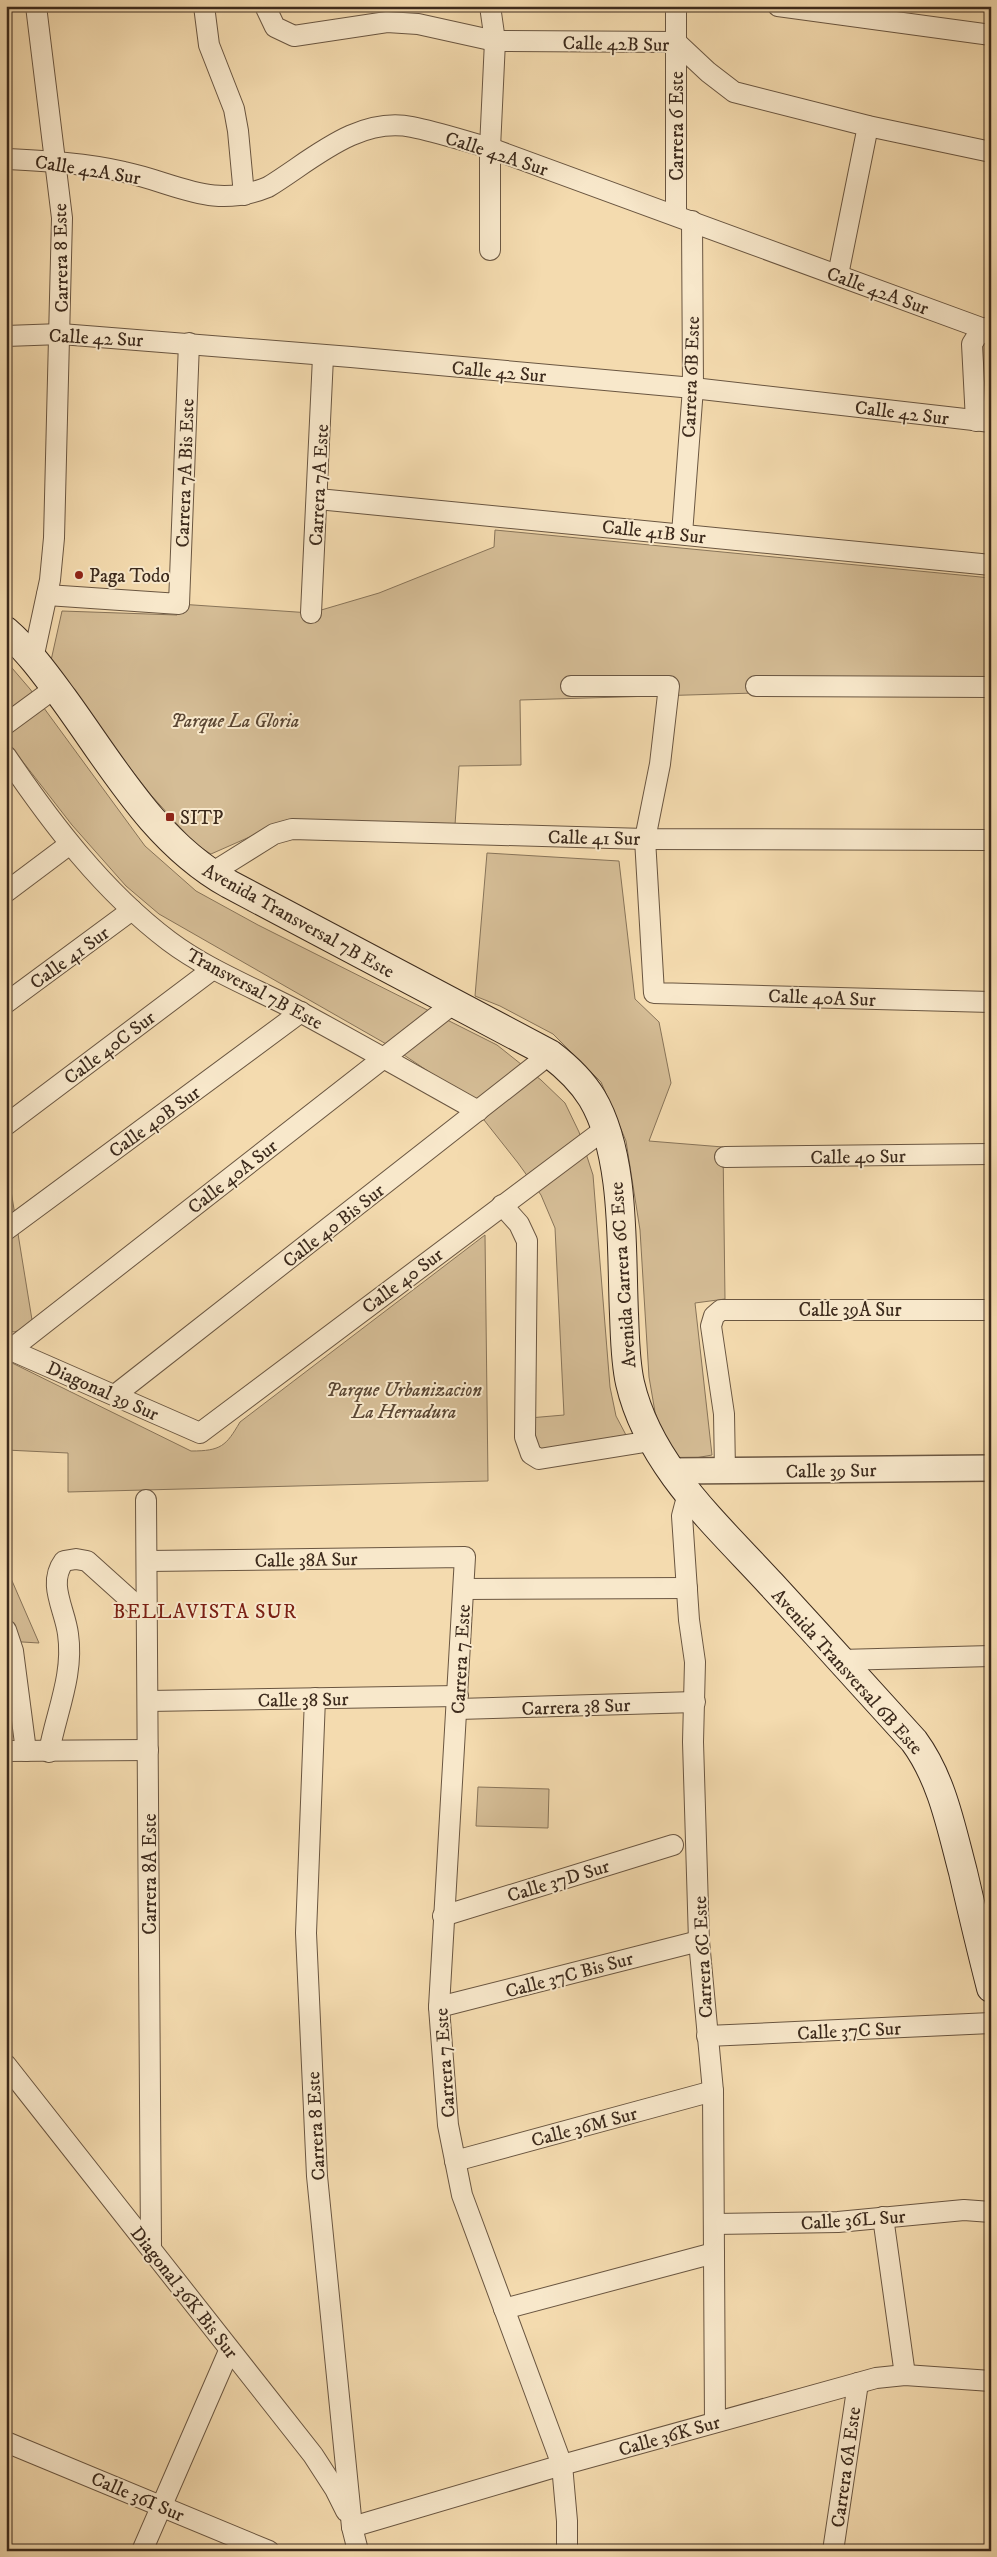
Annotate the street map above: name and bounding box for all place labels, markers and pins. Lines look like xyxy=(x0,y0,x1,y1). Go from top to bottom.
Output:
place label: Paga Todo xyxy=(89,565,170,588)
marker: Paga Todo xyxy=(73,569,85,581)
place label: SITP xyxy=(180,807,223,830)
marker: SITP xyxy=(164,811,176,823)

